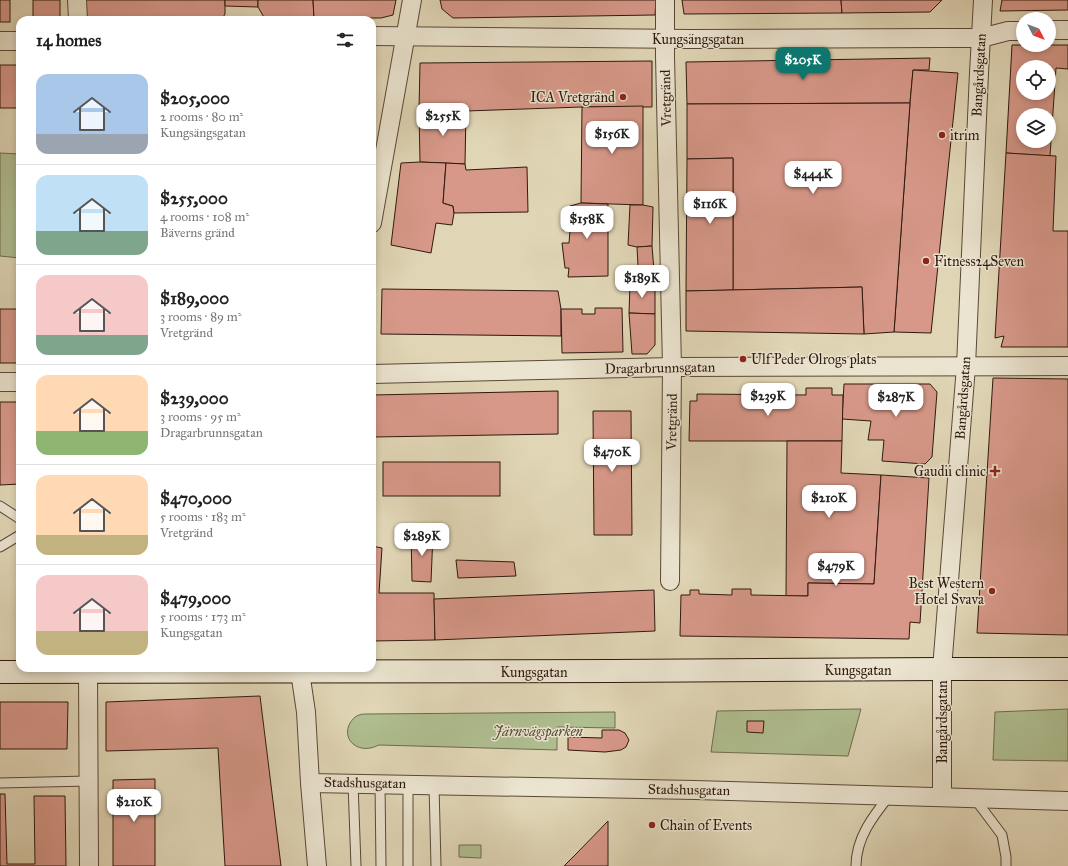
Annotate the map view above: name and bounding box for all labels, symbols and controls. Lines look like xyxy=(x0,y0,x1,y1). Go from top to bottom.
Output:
north arrow xyxy=(1016,12,1056,52)
map controls xyxy=(1016,12,1056,148)
icon: filters xyxy=(334,29,356,51)
text: 14 homes xyxy=(36,30,101,51)
street label: Kungsängsgatan xyxy=(652,31,745,48)
street label: Bangårdsgatan xyxy=(968,32,990,117)
pin: $205K xyxy=(775,47,831,81)
text: $205K xyxy=(784,52,822,68)
button: locate xyxy=(1016,60,1056,100)
street label: Vretgränd xyxy=(657,69,675,128)
text: $205,000 xyxy=(160,88,230,109)
place label: ICA Vretgränd xyxy=(530,89,615,106)
icon: home xyxy=(68,90,116,138)
marker: ICA Vretgränd xyxy=(618,92,628,102)
pin: $255K xyxy=(415,103,471,137)
text: $255K xyxy=(425,108,461,124)
button: layers xyxy=(1016,108,1056,148)
text: 2 rooms · 80 m² xyxy=(160,109,243,125)
pin: $156K xyxy=(584,121,640,155)
text: Kungsängsgatan xyxy=(160,125,246,141)
text: $156K xyxy=(595,126,629,142)
place label: itrim xyxy=(950,127,980,144)
marker: itrim xyxy=(937,130,947,140)
pin: $444K xyxy=(785,161,841,195)
text: $444K xyxy=(794,166,832,182)
text: $255,000 xyxy=(160,188,228,209)
icon: home xyxy=(68,191,116,239)
pin: $116K xyxy=(682,191,738,225)
text: $116K xyxy=(693,196,727,212)
pin: $158K xyxy=(559,206,615,240)
text: 4 rooms · 108 m² xyxy=(160,209,249,225)
text: $158K xyxy=(569,211,605,227)
text: Bäverns gränd xyxy=(160,225,235,241)
place label: Fitness24Seven xyxy=(934,253,1024,270)
marker: Fitness24Seven xyxy=(921,256,931,266)
pin: $189K xyxy=(614,265,670,299)
text: $189K xyxy=(624,270,660,286)
text: $189,000 xyxy=(160,288,229,309)
icon: home xyxy=(68,291,116,339)
text: 3 rooms · 89 m² xyxy=(160,309,242,325)
text: Vretgränd xyxy=(160,325,213,341)
place label: Ulf Peder Olrogs plats xyxy=(751,351,876,368)
marker: Ulf Peder Olrogs plats xyxy=(738,354,748,364)
street label: Bangårdsgatan xyxy=(952,355,974,440)
street label: Dragarbrunnsgatan xyxy=(605,359,716,377)
pin: $239K xyxy=(740,383,796,417)
pin: $287K xyxy=(868,384,924,418)
text: $239,000 xyxy=(160,388,229,409)
text: $239K xyxy=(750,388,786,404)
text: $287K xyxy=(877,389,915,405)
icon: home xyxy=(68,391,116,439)
street label: Vretgränd xyxy=(663,393,681,452)
text: 3 rooms · 95 m² xyxy=(160,409,241,425)
text: Dragarbrunnsgatan xyxy=(160,425,263,441)
pin: $470K xyxy=(584,439,640,473)
text: $470K xyxy=(593,444,631,460)
place label: Gaudii clinic xyxy=(914,463,986,480)
marker: Gaudii clinic xyxy=(989,465,1001,477)
pin: $210K xyxy=(801,485,857,519)
text: $470,000 xyxy=(160,488,232,509)
text: $210K xyxy=(811,490,847,506)
icon: home xyxy=(68,491,116,539)
text: 5 rooms · 183 m² xyxy=(160,509,246,525)
pin: $289K xyxy=(394,523,450,557)
text: Vretgränd xyxy=(160,525,213,541)
text: $289K xyxy=(403,528,441,544)
pin: $479K xyxy=(808,553,864,587)
text: $479K xyxy=(817,558,855,574)
place label: Best Western Hotel Svava xyxy=(909,575,984,608)
marker: Best Western Hotel Svava xyxy=(987,586,997,596)
text: $479,000 xyxy=(160,588,231,609)
icon: home xyxy=(68,591,116,639)
text: 5 rooms · 173 m² xyxy=(160,609,246,625)
text: Kungsgatan xyxy=(160,625,222,641)
street label: Kungsgatan xyxy=(824,662,892,679)
street label: Kungsgatan xyxy=(500,664,568,681)
street label: Bangårdsgatan xyxy=(934,680,951,764)
park label: Järnvägsparken xyxy=(492,723,584,741)
street label: Stadshusgatan xyxy=(324,774,407,792)
street label: Stadshusgatan xyxy=(648,781,731,799)
pin: $210K xyxy=(106,789,162,823)
text: $210K xyxy=(116,794,152,810)
place label: Chain of Events xyxy=(660,817,752,834)
marker: Chain of Events xyxy=(647,820,657,830)

